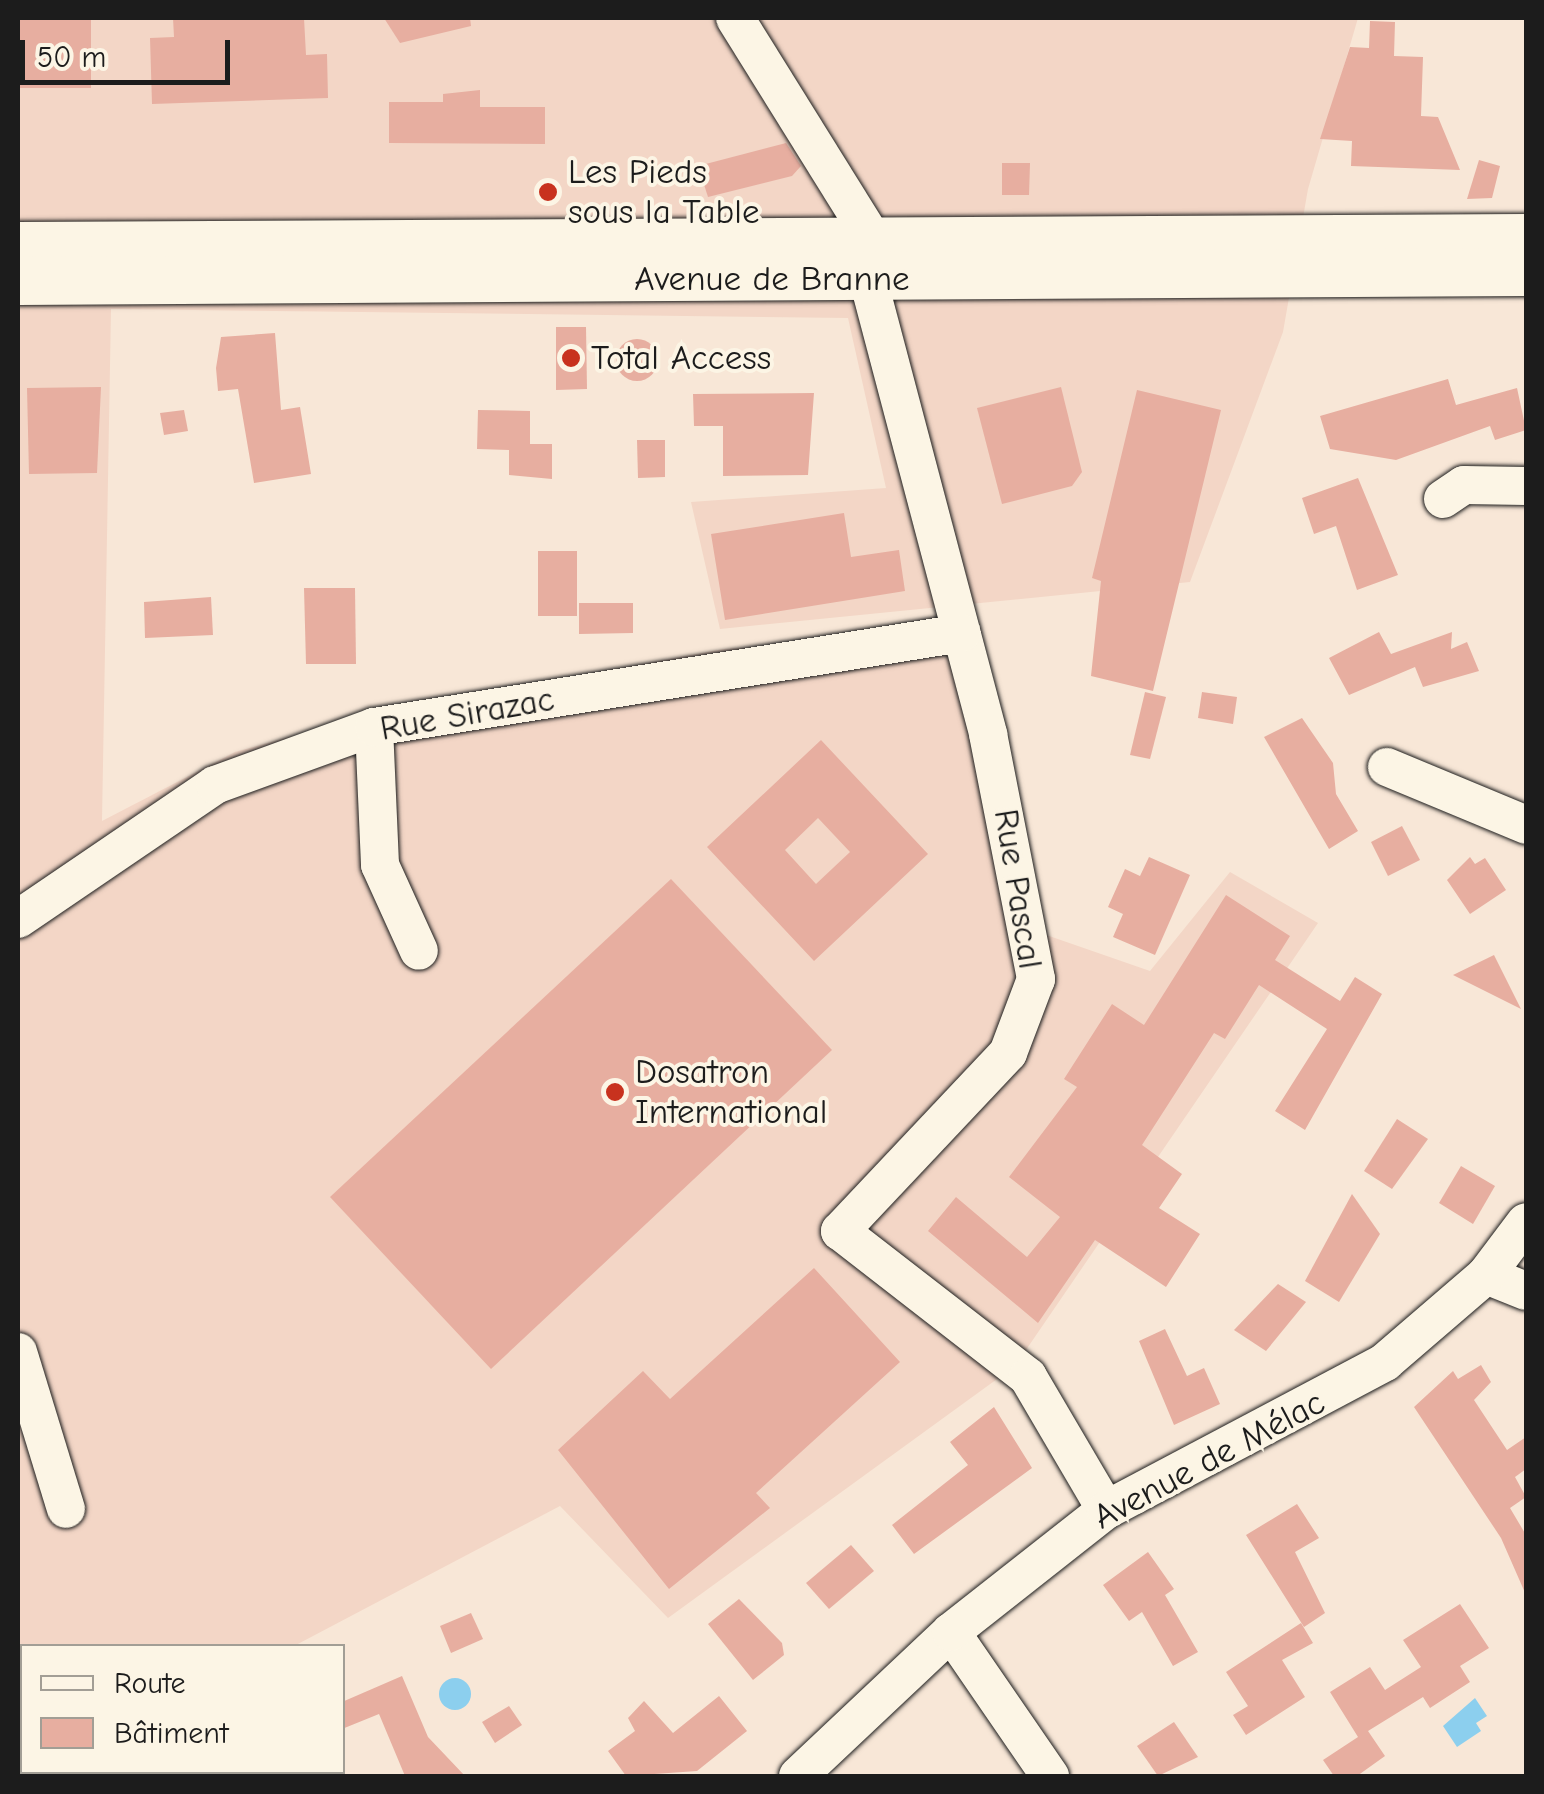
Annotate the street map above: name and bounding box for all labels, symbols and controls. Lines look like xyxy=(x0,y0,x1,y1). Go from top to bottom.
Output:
scale bar xyxy=(25,20,235,82)
text: 50 m xyxy=(37,40,106,75)
place label: Les Pieds sous la Table xyxy=(568,151,760,233)
marker: Les Pieds sous la Table xyxy=(537,181,559,203)
street label: Avenue de Branne xyxy=(634,258,910,300)
place label: Total Access xyxy=(591,337,771,379)
marker: Total Access xyxy=(560,347,582,369)
street label: Rue Sirazac xyxy=(377,678,557,750)
street label: Rue Pascal xyxy=(985,806,1051,972)
place label: Dosatron International xyxy=(635,1051,827,1133)
marker: Dosatron International xyxy=(604,1081,626,1103)
street label: Avenue de Mélac xyxy=(1086,1381,1332,1539)
legend xyxy=(20,1644,345,1774)
text: Route xyxy=(114,1666,185,1701)
text: Bâtiment xyxy=(114,1716,228,1751)

